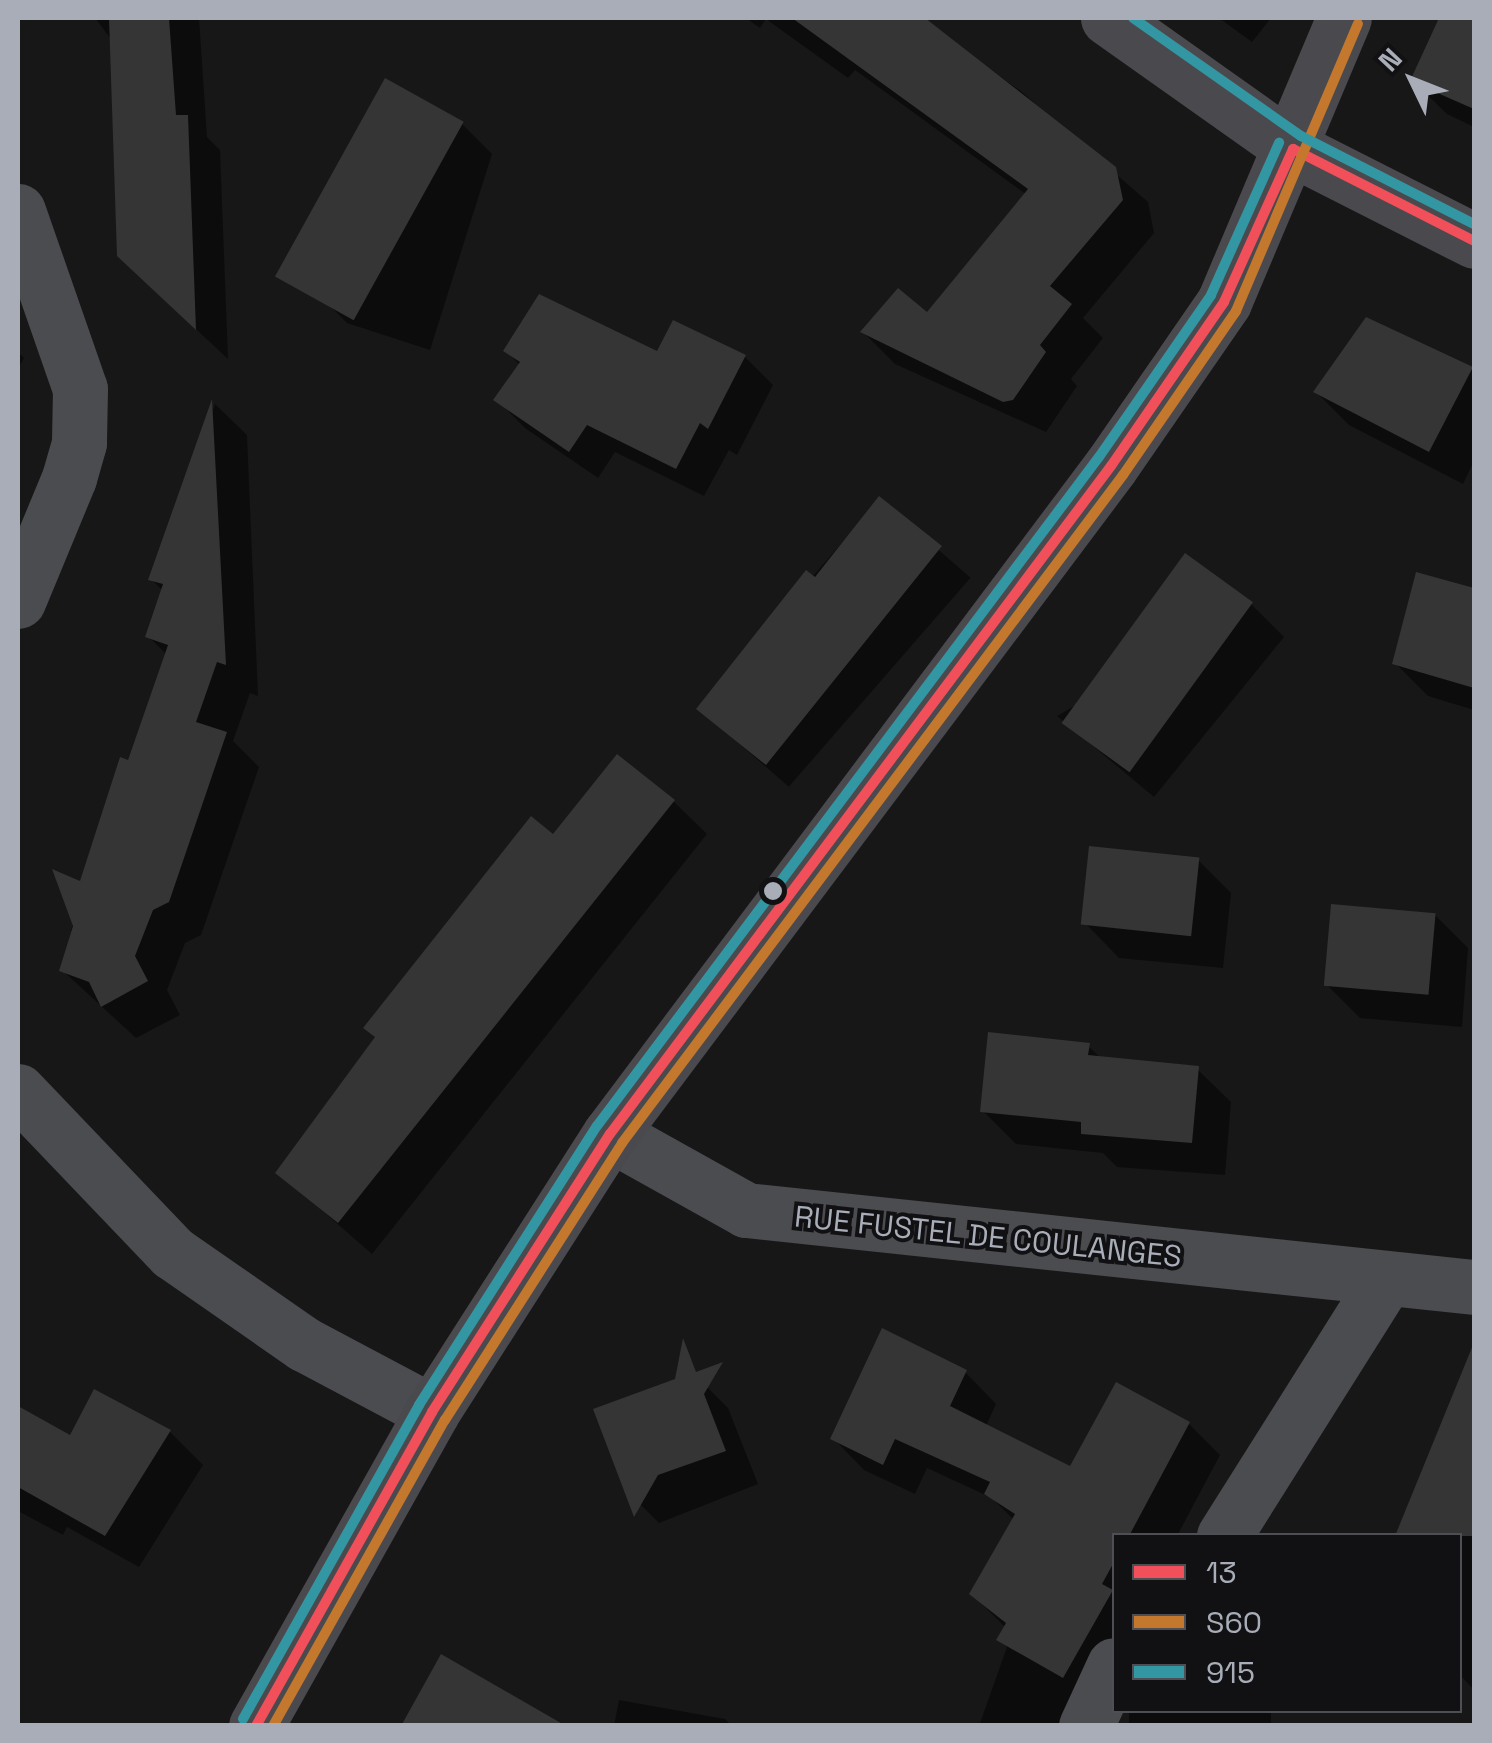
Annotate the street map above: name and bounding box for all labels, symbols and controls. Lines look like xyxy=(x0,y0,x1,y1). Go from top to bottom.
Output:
north arrow xyxy=(1362,30,1462,130)
text: N xyxy=(1370,40,1410,79)
unlabelled marker xyxy=(763,881,783,901)
street label: RUE FUSTEL DE COULANGES xyxy=(792,1199,1184,1275)
legend xyxy=(1112,1533,1462,1713)
text: 13 xyxy=(1206,1553,1237,1592)
text: S60 xyxy=(1206,1603,1262,1642)
text: 915 xyxy=(1206,1653,1255,1692)

